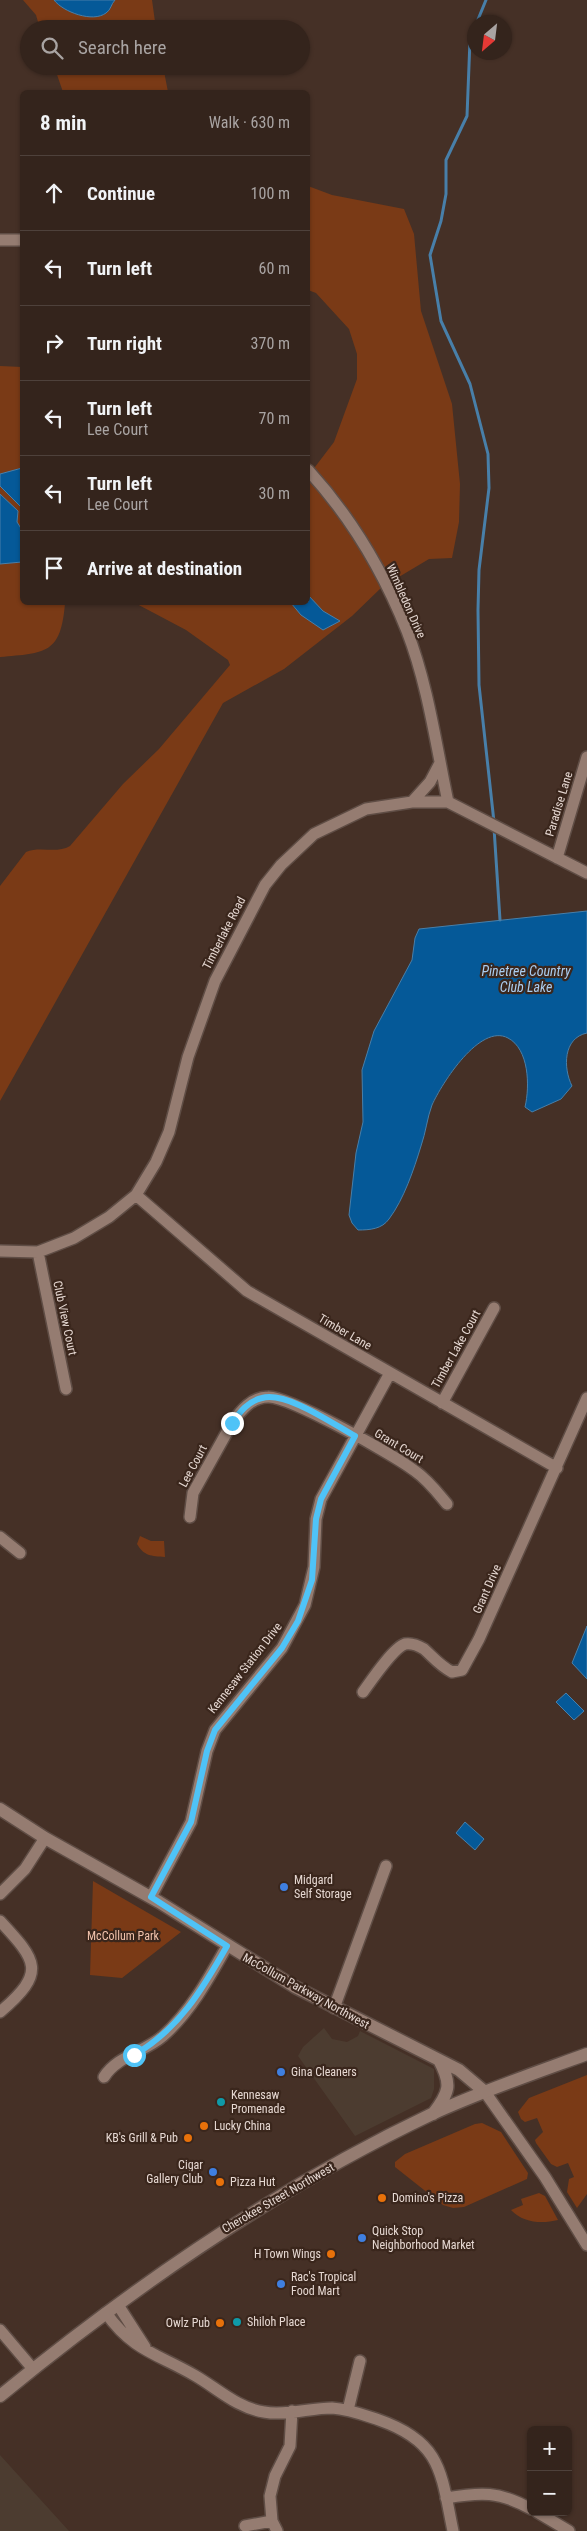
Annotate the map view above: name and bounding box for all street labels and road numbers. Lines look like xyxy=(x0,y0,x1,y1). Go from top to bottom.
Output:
street label: Wimbledon Drive xyxy=(383,562,429,641)
street label: Paradise Lane xyxy=(543,770,576,838)
street label: Timberlake Road xyxy=(200,894,248,972)
street label: Club View Court xyxy=(50,1279,80,1357)
street label: Timber Lake Court xyxy=(429,1307,483,1391)
street label: Timber Lane xyxy=(316,1311,374,1353)
street label: Grant Court xyxy=(372,1426,426,1466)
street label: Lee Court xyxy=(176,1442,210,1490)
street label: Grant Drive xyxy=(470,1562,504,1616)
street label: Kennesaw Station Drive xyxy=(205,1620,285,1716)
street label: McCollum Parkway Northwest xyxy=(240,1950,372,2032)
street label: Cherokee Street Northwest xyxy=(219,2160,337,2236)

